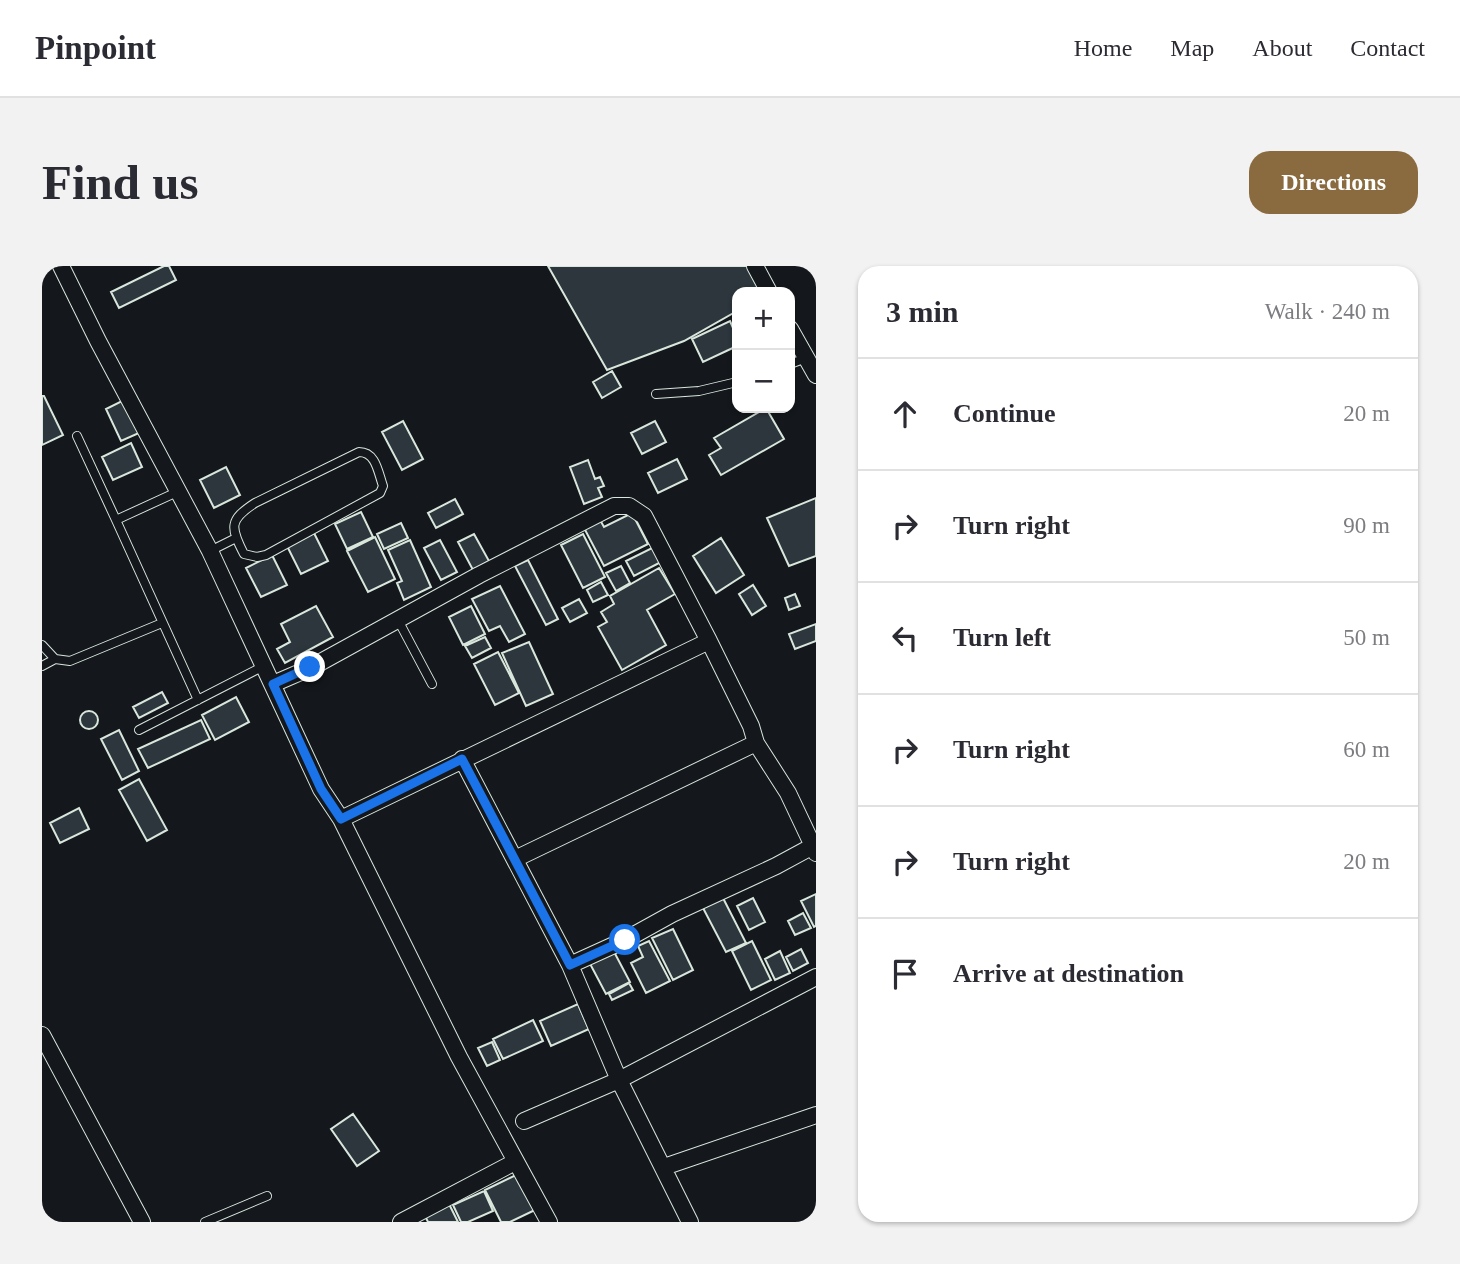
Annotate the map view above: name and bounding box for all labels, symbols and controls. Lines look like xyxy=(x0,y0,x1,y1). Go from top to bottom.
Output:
text: Pinpoint xyxy=(35,30,156,66)
text: Home xyxy=(1074,35,1132,61)
text: Map xyxy=(1170,35,1214,61)
text: About xyxy=(1252,35,1312,61)
text: Contact xyxy=(1350,35,1425,61)
button: Directions xyxy=(1249,151,1418,214)
text: Find us xyxy=(42,155,199,210)
map controls xyxy=(732,287,795,413)
button: + xyxy=(732,287,795,350)
text: 3 min xyxy=(886,295,959,328)
text: Walk · 240 m xyxy=(1265,299,1390,324)
button: − xyxy=(732,350,795,413)
icon: ahead xyxy=(886,395,924,433)
text: Continue xyxy=(953,399,1056,428)
text: 20 m xyxy=(1343,401,1390,426)
icon: right xyxy=(886,507,924,545)
text: Turn right xyxy=(953,511,1070,540)
text: 90 m xyxy=(1343,513,1390,538)
icon: left xyxy=(886,619,924,657)
text: Turn left xyxy=(953,623,1051,652)
text: 50 m xyxy=(1343,625,1390,650)
route end xyxy=(294,651,325,682)
icon: right xyxy=(886,731,924,769)
text: Turn right xyxy=(953,735,1070,764)
text: 60 m xyxy=(1343,737,1390,762)
icon: right xyxy=(886,843,924,881)
text: Turn right xyxy=(953,847,1070,876)
text: 20 m xyxy=(1343,849,1390,874)
route start xyxy=(609,924,640,955)
icon: arrive xyxy=(886,955,924,993)
text: Arrive at destination xyxy=(953,959,1184,988)

